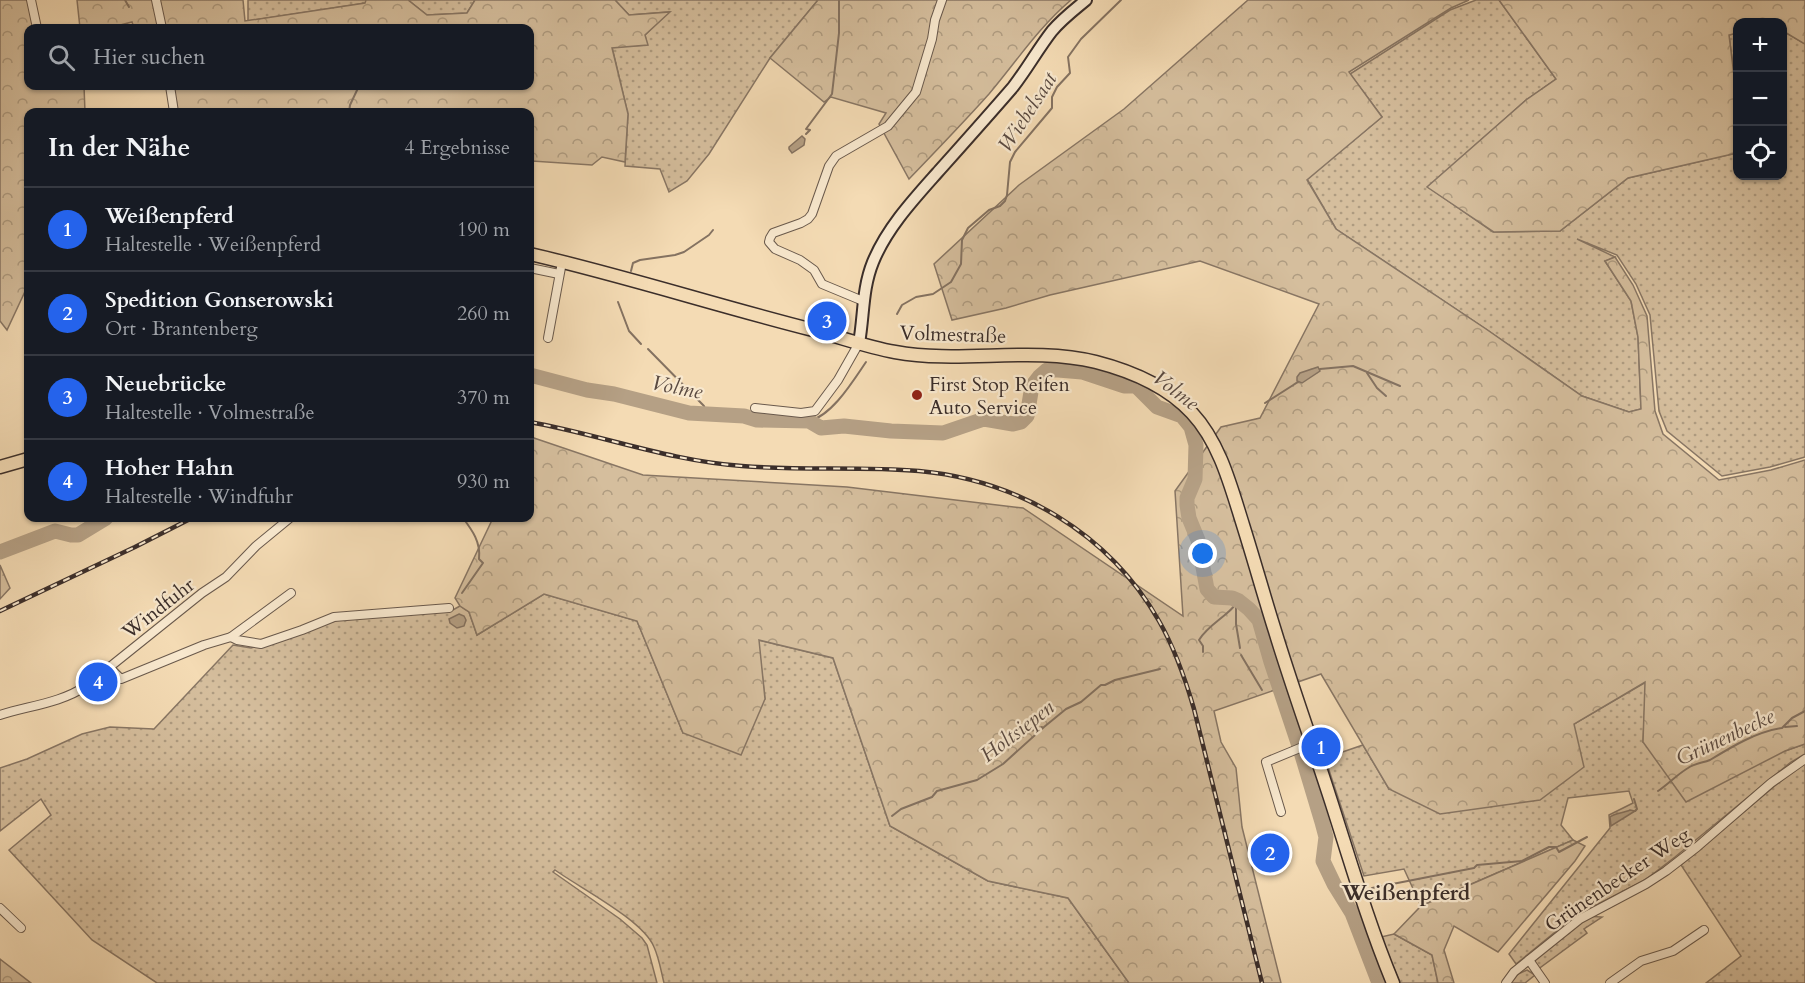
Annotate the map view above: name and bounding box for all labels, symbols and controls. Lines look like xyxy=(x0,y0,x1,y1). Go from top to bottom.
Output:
map controls xyxy=(1733,18,1787,180)
button: + xyxy=(1733,18,1787,72)
search box xyxy=(24,24,534,90)
icon: search xyxy=(45,41,78,74)
text: Hier suchen xyxy=(93,42,206,72)
water label: Wiebelsaat xyxy=(991,66,1065,158)
button: − xyxy=(1733,72,1787,126)
button: locate xyxy=(1733,126,1787,180)
text: In der Nähe xyxy=(48,130,190,165)
text: 4 Ergebnisse xyxy=(404,134,510,161)
text: Weißenpferd xyxy=(105,201,234,231)
text: 1 xyxy=(62,216,73,243)
text: 190 m xyxy=(457,216,510,243)
text: Haltestelle · Weißenpferd xyxy=(105,231,321,258)
text: Spedition Gonserowski xyxy=(105,285,334,315)
pin: 3 xyxy=(808,298,846,344)
text: 2 xyxy=(62,300,73,327)
text: 260 m xyxy=(457,300,510,327)
text: Ort · Brantenberg xyxy=(105,315,258,342)
street label: Volmestraße xyxy=(899,319,1007,350)
water label: Volme xyxy=(1146,363,1206,418)
water label: Volme xyxy=(649,368,706,407)
text: Neuebrücke xyxy=(105,369,226,399)
place label: First Stop Reifen Auto Service xyxy=(929,371,1071,421)
text: 3 xyxy=(62,384,73,411)
text: 370 m xyxy=(457,384,510,411)
marker: First Stop Reifen Auto Service xyxy=(910,388,924,402)
text: Haltestelle · Volmestraße xyxy=(105,399,315,426)
text: Hoher Hahn xyxy=(105,453,234,483)
text: 4 xyxy=(62,468,73,495)
text: 930 m xyxy=(457,468,510,495)
text: Haltestelle · Windfuhr xyxy=(105,483,293,510)
your location xyxy=(1188,539,1217,568)
street label: Windfuhr xyxy=(116,571,201,646)
pin: 4 xyxy=(78,660,118,704)
water label: Holtsiepen xyxy=(974,693,1061,769)
water label: Grünenbecke xyxy=(1671,702,1780,773)
pin: 1 xyxy=(1302,724,1340,770)
street label: Grünenbecker Weg xyxy=(1539,820,1696,938)
pin: 2 xyxy=(1250,830,1290,876)
district label: Weißenpferd xyxy=(1341,878,1471,908)

